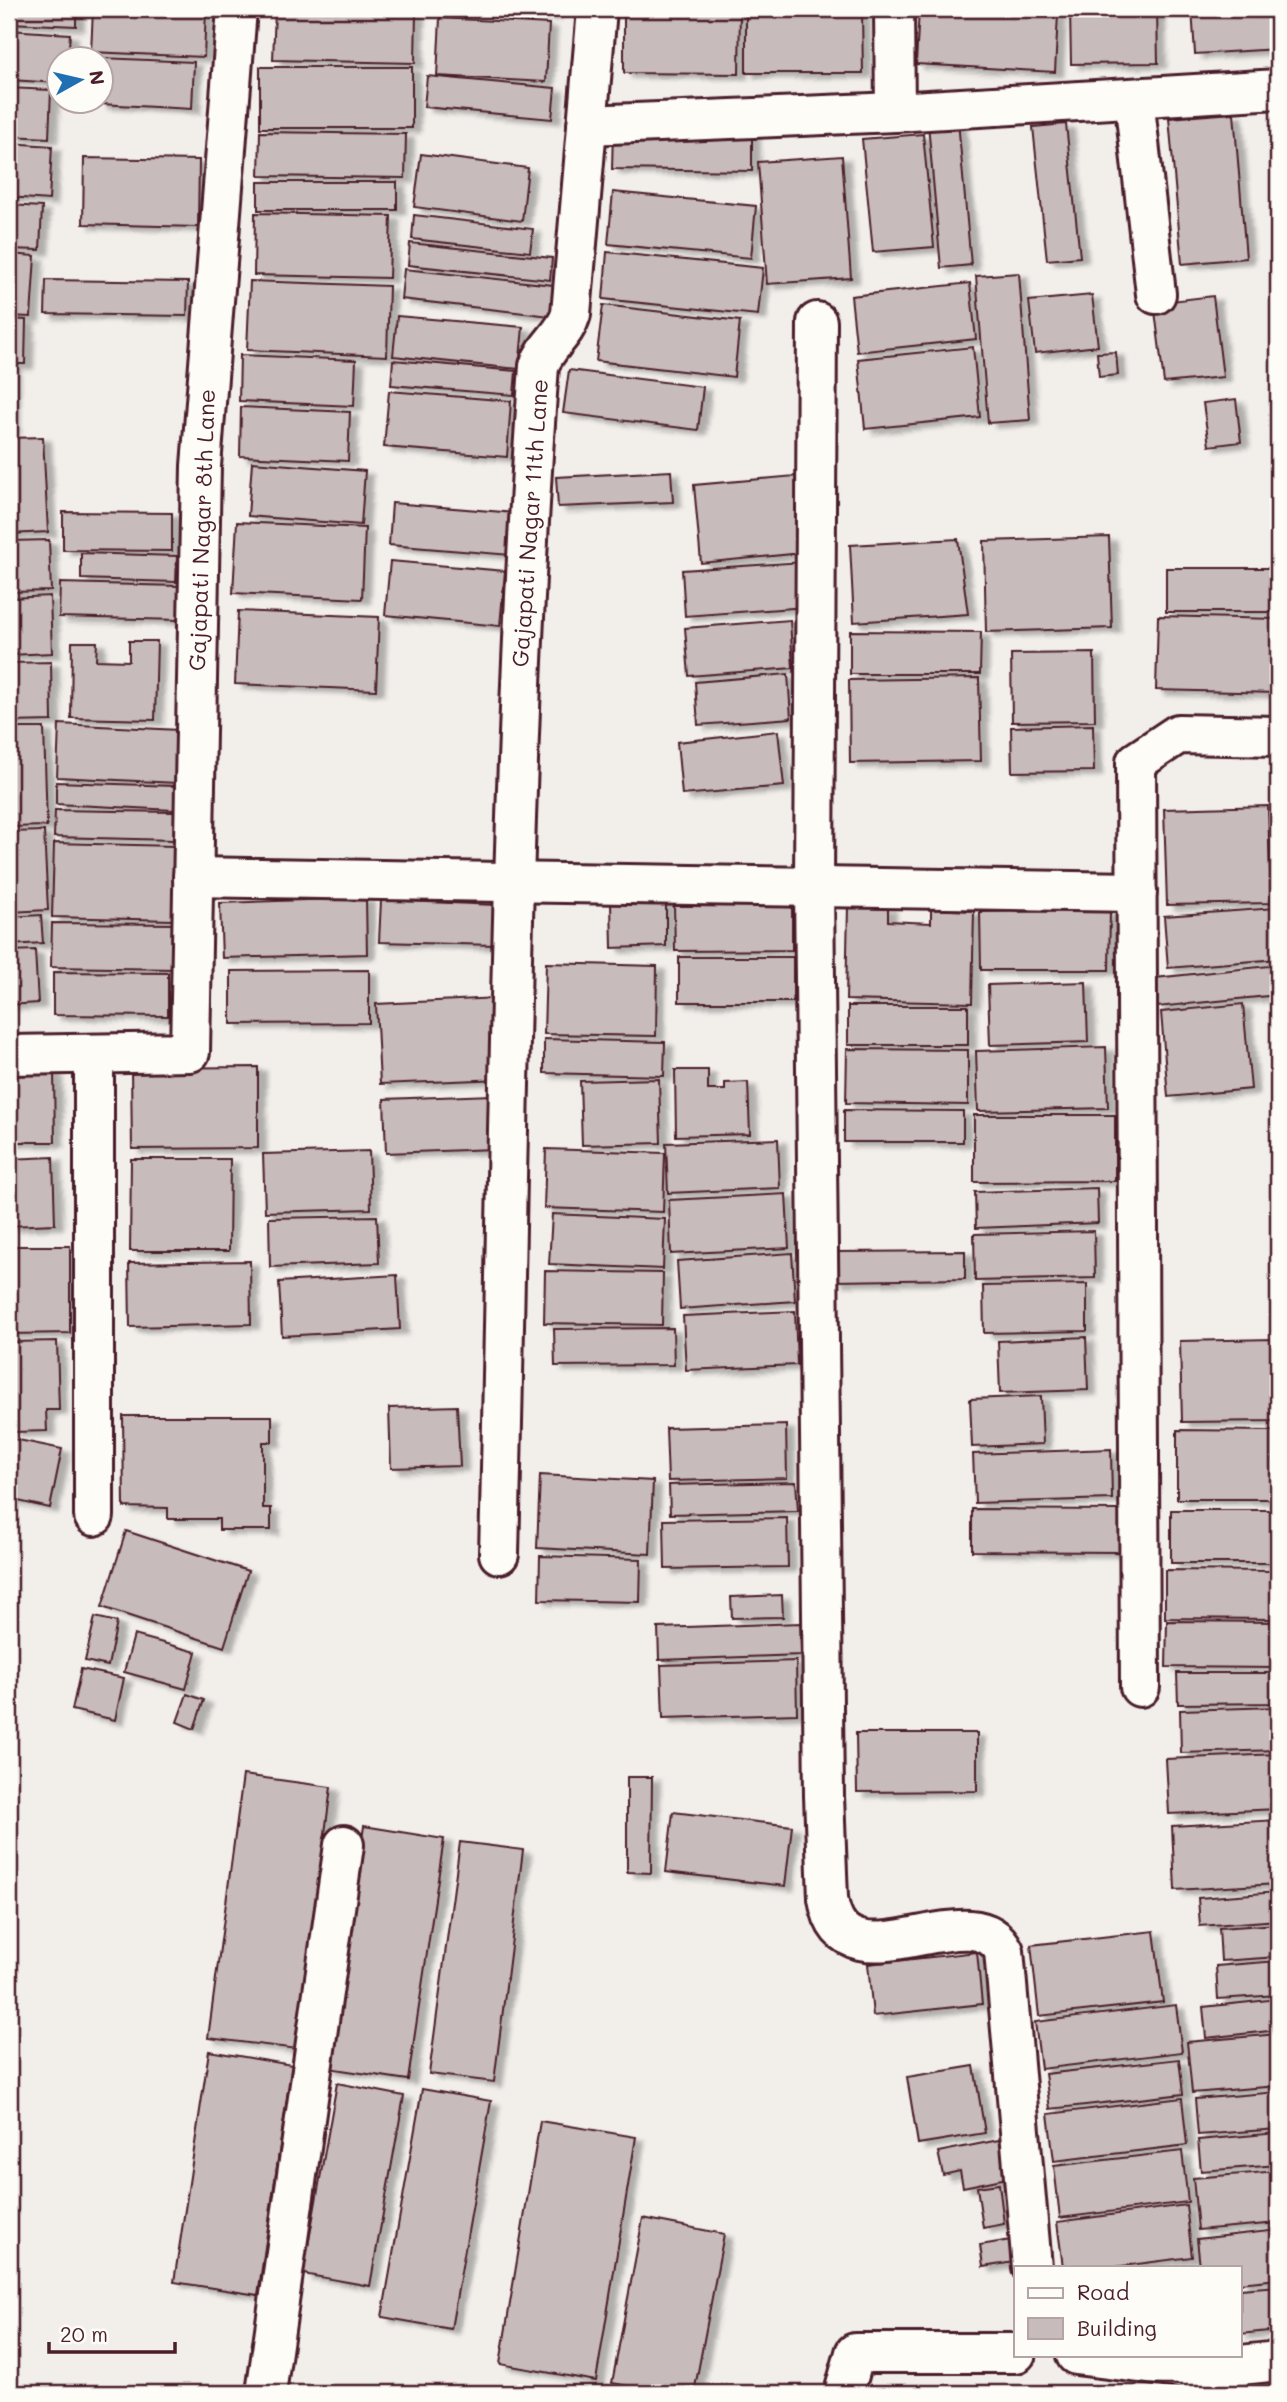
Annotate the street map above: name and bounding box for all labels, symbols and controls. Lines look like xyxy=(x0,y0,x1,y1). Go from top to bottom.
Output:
north arrow xyxy=(46,46,116,116)
text: N xyxy=(84,69,111,86)
street label: Gajapati Nagar 11th Lane xyxy=(504,378,554,668)
street label: Gajapati Nagar 8th Lane xyxy=(181,388,221,671)
legend xyxy=(1014,2266,1242,2356)
text: Road xyxy=(1077,2278,1129,2305)
scale bar xyxy=(49,2311,175,2355)
text: Building xyxy=(1077,2314,1157,2341)
text: 20 m xyxy=(60,2320,108,2347)

